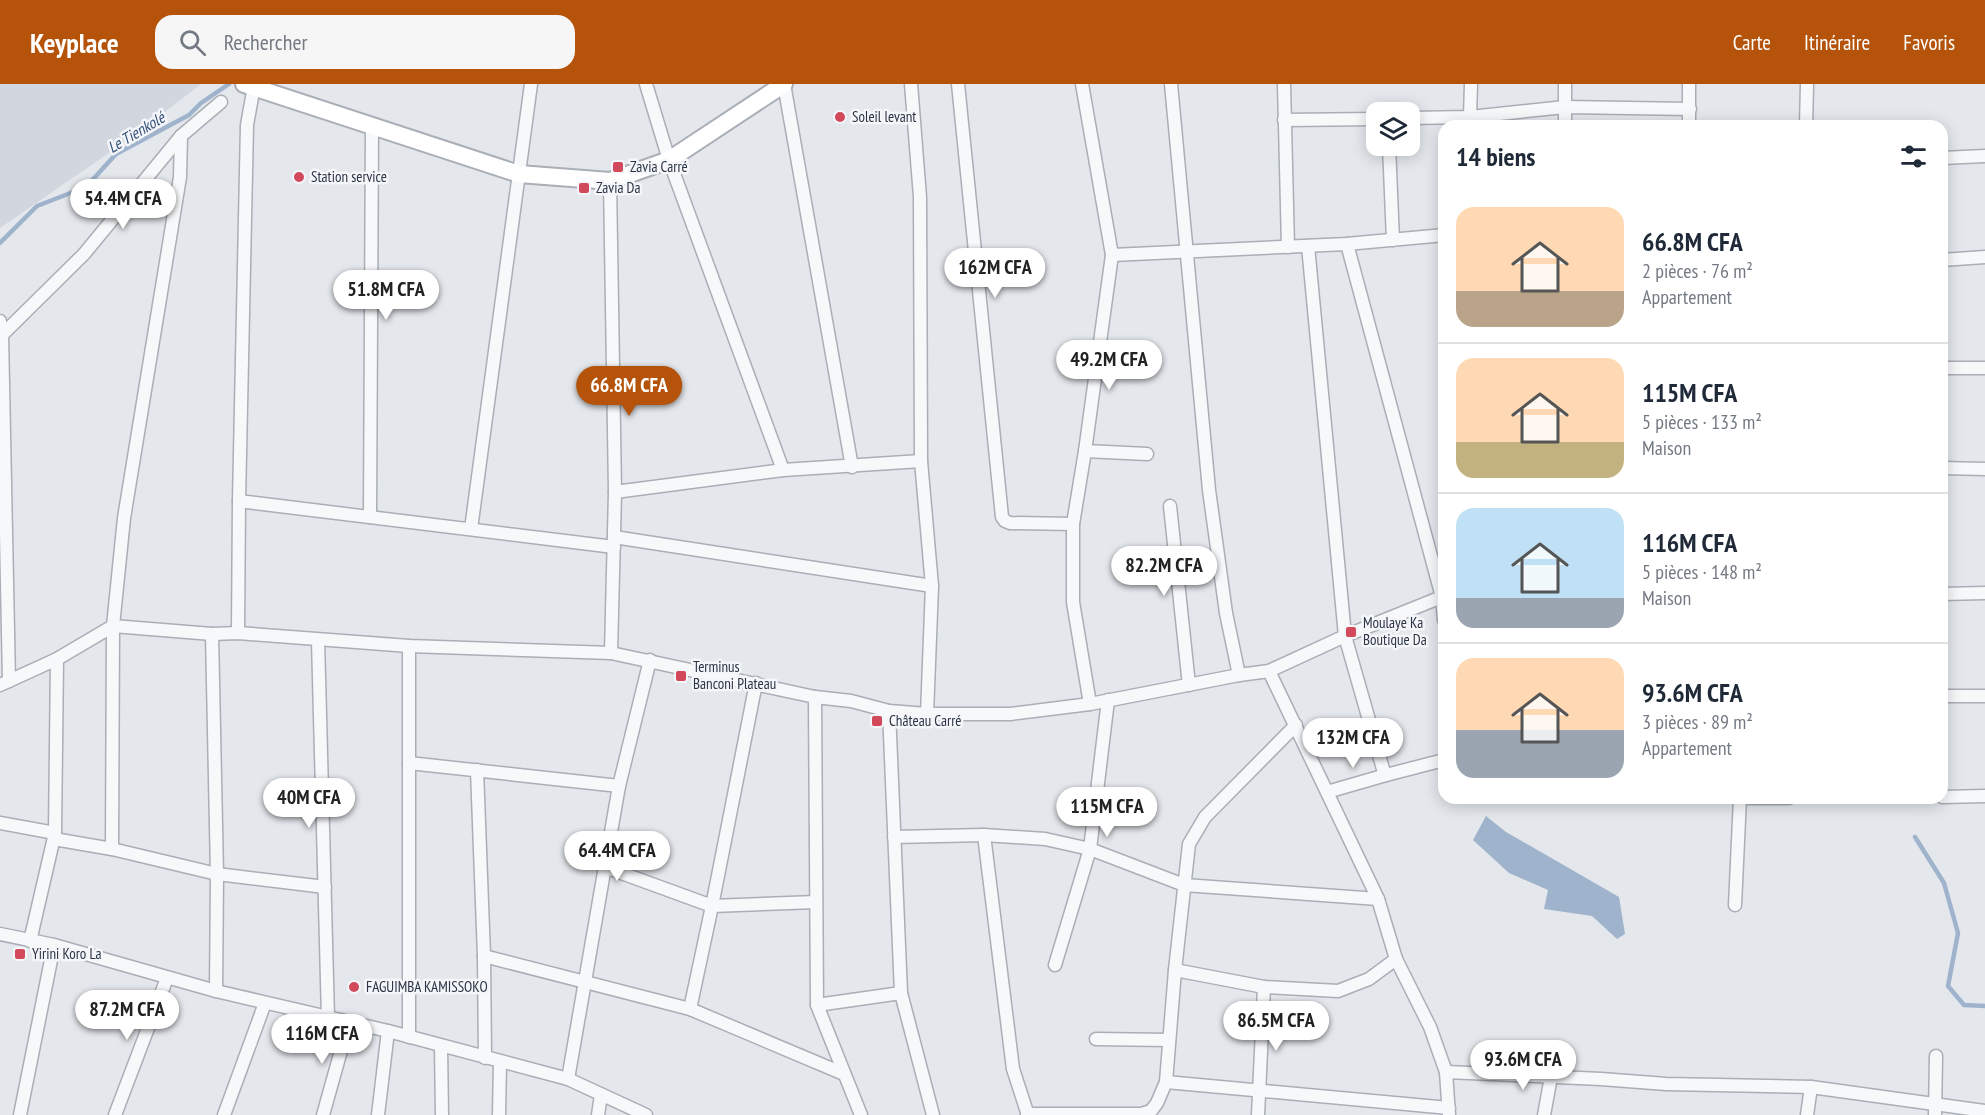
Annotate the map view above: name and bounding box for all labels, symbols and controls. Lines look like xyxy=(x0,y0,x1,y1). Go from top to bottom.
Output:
search box xyxy=(155,15,575,69)
text: Keyplace xyxy=(30,24,119,61)
icon: search xyxy=(176,26,209,59)
text: Rechercher xyxy=(224,28,308,56)
text: Carte xyxy=(1733,29,1771,56)
text: Itinéraire xyxy=(1804,29,1870,56)
text: Favoris xyxy=(1903,29,1955,56)
map controls xyxy=(1366,102,1420,156)
button: layers xyxy=(1366,102,1420,156)
water label: Le Tienkolé xyxy=(104,106,169,157)
place label: Soleil levant xyxy=(852,107,917,126)
marker: Soleil levant xyxy=(833,110,847,124)
text: 14 biens xyxy=(1456,140,1535,173)
icon: filters xyxy=(1897,140,1930,173)
place label: Zavia Carré xyxy=(630,157,688,176)
marker: Zavia Carré xyxy=(611,160,625,174)
place label: Station service xyxy=(311,167,387,186)
marker: Station service xyxy=(292,170,306,184)
place label: Zavia Da xyxy=(596,178,640,197)
pin: 54.4M CFA xyxy=(54,179,192,230)
marker: Zavia Da xyxy=(577,181,591,195)
text: 54.4M CFA xyxy=(84,185,162,211)
text: 66.8M CFA xyxy=(1642,225,1743,258)
icon: home xyxy=(1504,231,1576,303)
pin: 162M CFA xyxy=(933,248,1057,299)
text: 162M CFA xyxy=(958,254,1032,280)
text: 2 pièces · 76 m² xyxy=(1642,258,1753,284)
pin: 51.8M CFA xyxy=(317,270,455,321)
text: 51.8M CFA xyxy=(347,276,425,302)
text: Appartement xyxy=(1642,284,1732,310)
pin: 49.2M CFA xyxy=(1040,340,1178,391)
text: 49.2M CFA xyxy=(1070,346,1148,372)
pin: 66.8M CFA xyxy=(560,366,698,417)
text: 66.8M CFA xyxy=(590,372,668,398)
text: 115M CFA xyxy=(1642,376,1737,409)
icon: home xyxy=(1504,382,1576,454)
text: 5 pièces · 133 m² xyxy=(1642,409,1762,435)
text: Maison xyxy=(1642,435,1691,461)
text: 116M CFA xyxy=(1642,526,1737,559)
icon: home xyxy=(1504,532,1576,604)
pin: 82.2M CFA xyxy=(1095,546,1233,597)
text: 82.2M CFA xyxy=(1125,552,1203,578)
text: 5 pièces · 148 m² xyxy=(1642,559,1762,585)
text: Maison xyxy=(1642,585,1691,611)
place label: Moulaye Ka Boutique Da xyxy=(1363,613,1427,649)
marker: Moulaye Ka Boutique Da xyxy=(1344,625,1358,639)
place label: Terminus Banconi Plateau xyxy=(693,657,776,693)
marker: Terminus Banconi Plateau xyxy=(674,669,688,683)
text: 93.6M CFA xyxy=(1642,676,1743,709)
icon: home xyxy=(1504,682,1576,754)
text: 3 pièces · 89 m² xyxy=(1642,709,1753,735)
place label: Château Carré xyxy=(889,711,961,730)
marker: Château Carré xyxy=(870,714,884,728)
pin: 132M CFA xyxy=(1291,718,1415,769)
text: 132M CFA xyxy=(1316,724,1390,750)
text: Appartement xyxy=(1642,735,1732,761)
pin: 40M CFA xyxy=(254,778,364,829)
text: 40M CFA xyxy=(277,784,341,810)
pin: 115M CFA xyxy=(1045,787,1169,838)
text: 115M CFA xyxy=(1070,793,1144,819)
pin: 64.4M CFA xyxy=(548,831,686,882)
text: 64.4M CFA xyxy=(578,837,656,863)
place label: Yirini Koro La xyxy=(32,944,102,963)
marker: Yirini Koro La xyxy=(13,947,27,961)
place label: FAGUIMBA KAMISSOKO xyxy=(366,977,488,996)
marker: FAGUIMBA KAMISSOKO xyxy=(347,980,361,994)
pin: 87.2M CFA xyxy=(58,990,196,1041)
text: 87.2M CFA xyxy=(89,996,165,1022)
pin: 86.5M CFA xyxy=(1207,1001,1345,1052)
text: 86.5M CFA xyxy=(1237,1007,1315,1033)
pin: 116M CFA xyxy=(260,1014,384,1065)
text: 116M CFA xyxy=(285,1020,359,1046)
pin: 93.6M CFA xyxy=(1454,1040,1592,1091)
text: 93.6M CFA xyxy=(1484,1046,1562,1072)

